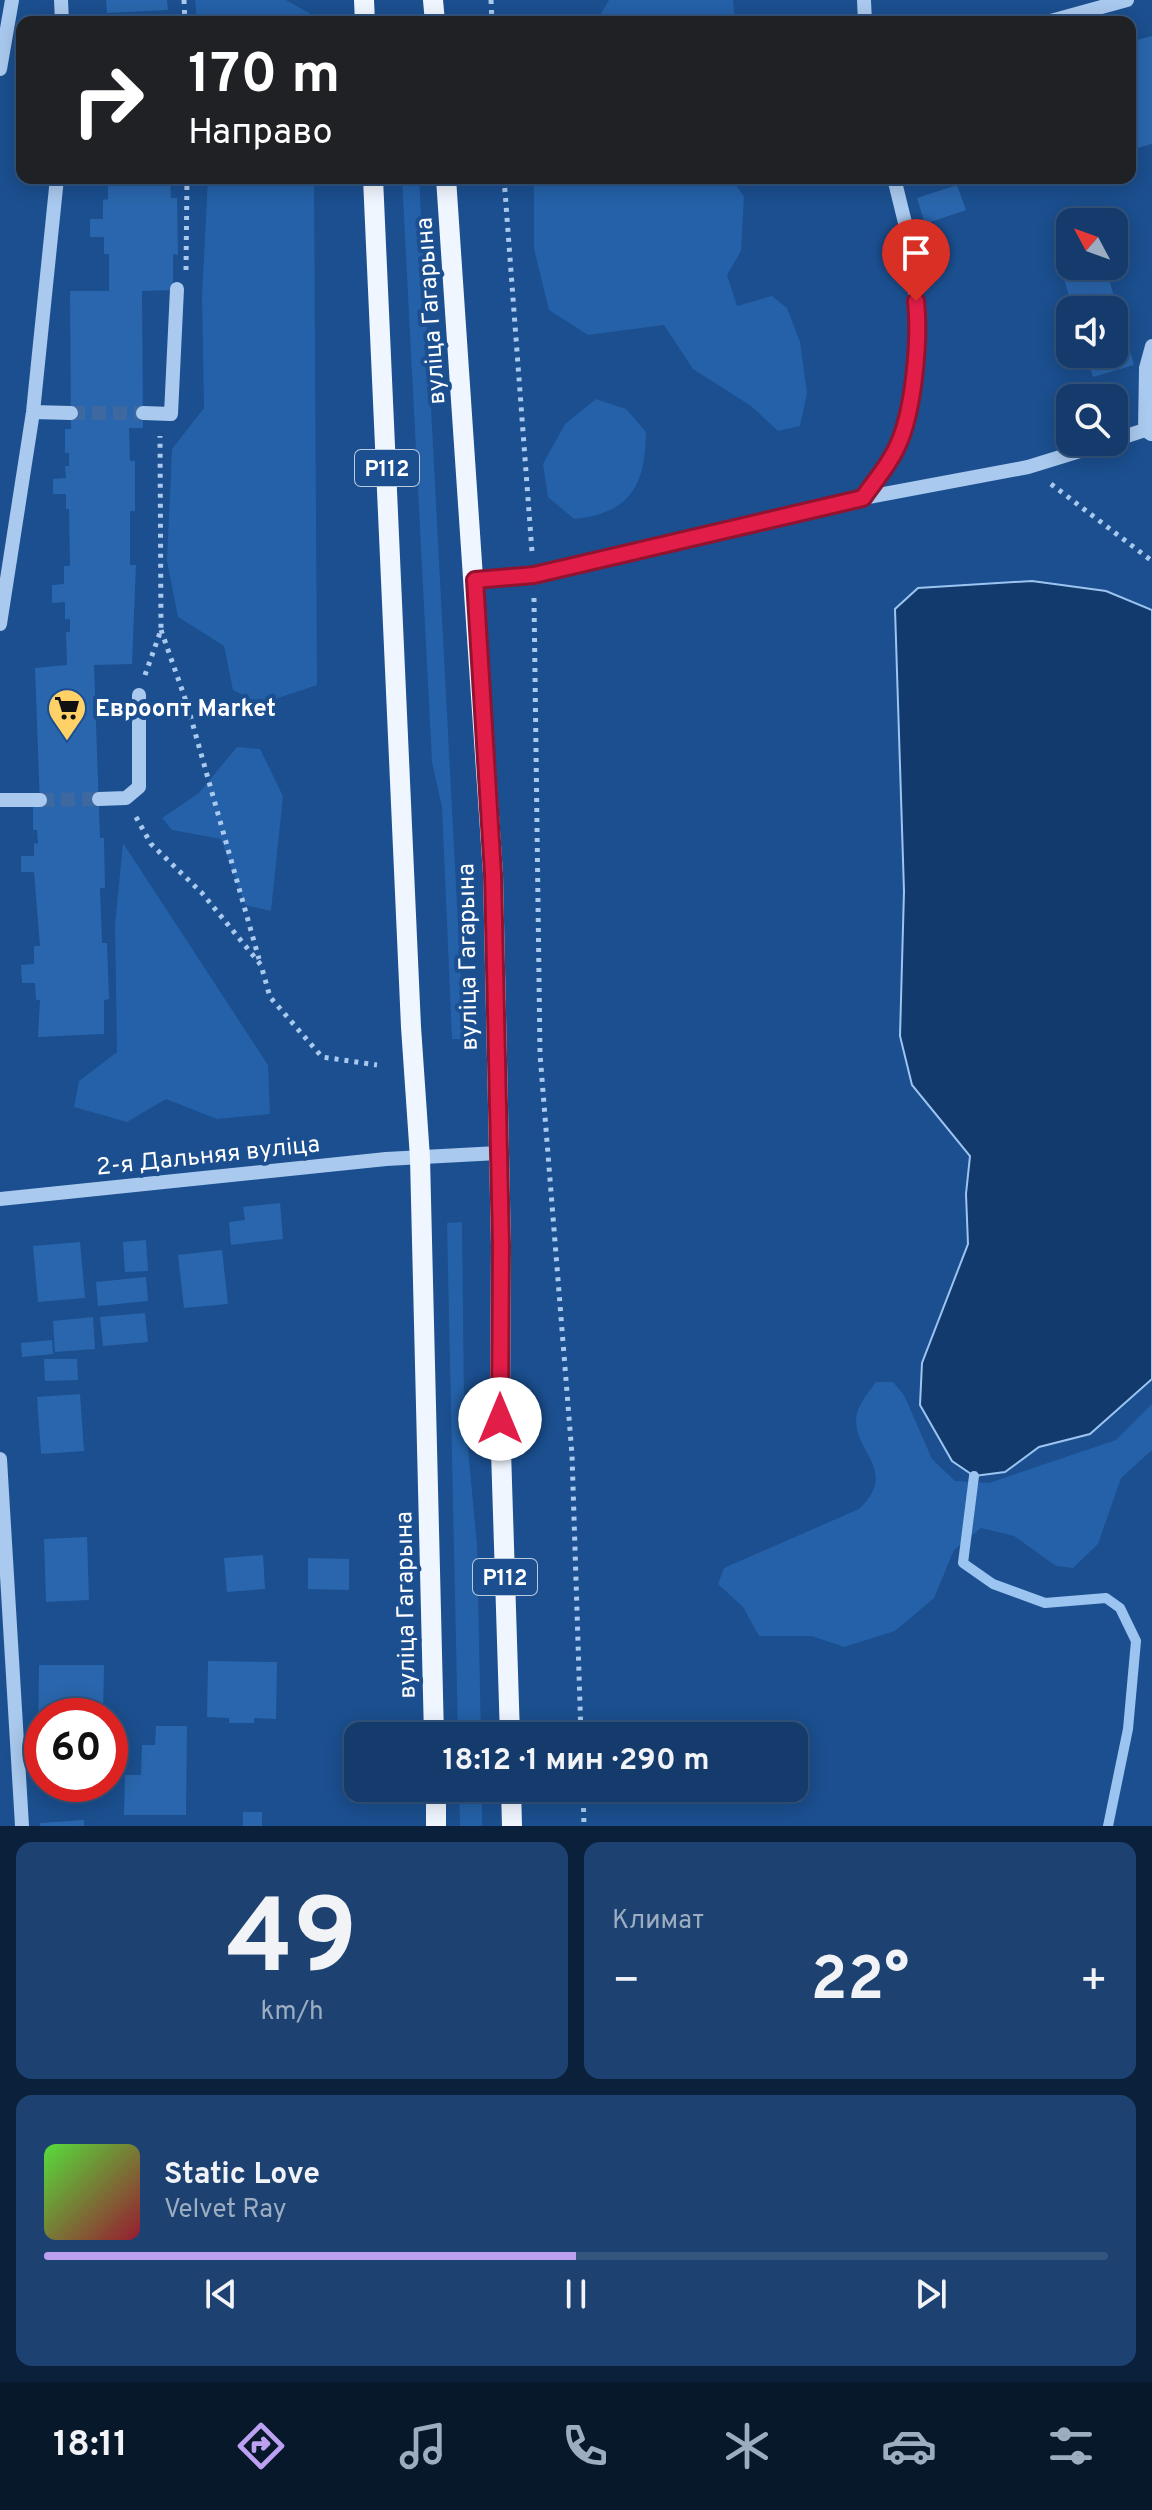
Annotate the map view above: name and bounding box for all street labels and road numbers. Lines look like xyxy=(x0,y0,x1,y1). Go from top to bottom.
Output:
street label: вуліца Гагарына xyxy=(410,216,453,405)
road number: Р112 xyxy=(355,450,419,486)
street label: вуліца Гагарына xyxy=(452,863,486,1051)
street label: 2-я Дальняя вуліца xyxy=(95,1130,322,1184)
street label: вуліца Гагарына xyxy=(390,1511,424,1699)
road number: Р112 xyxy=(473,1559,537,1595)

